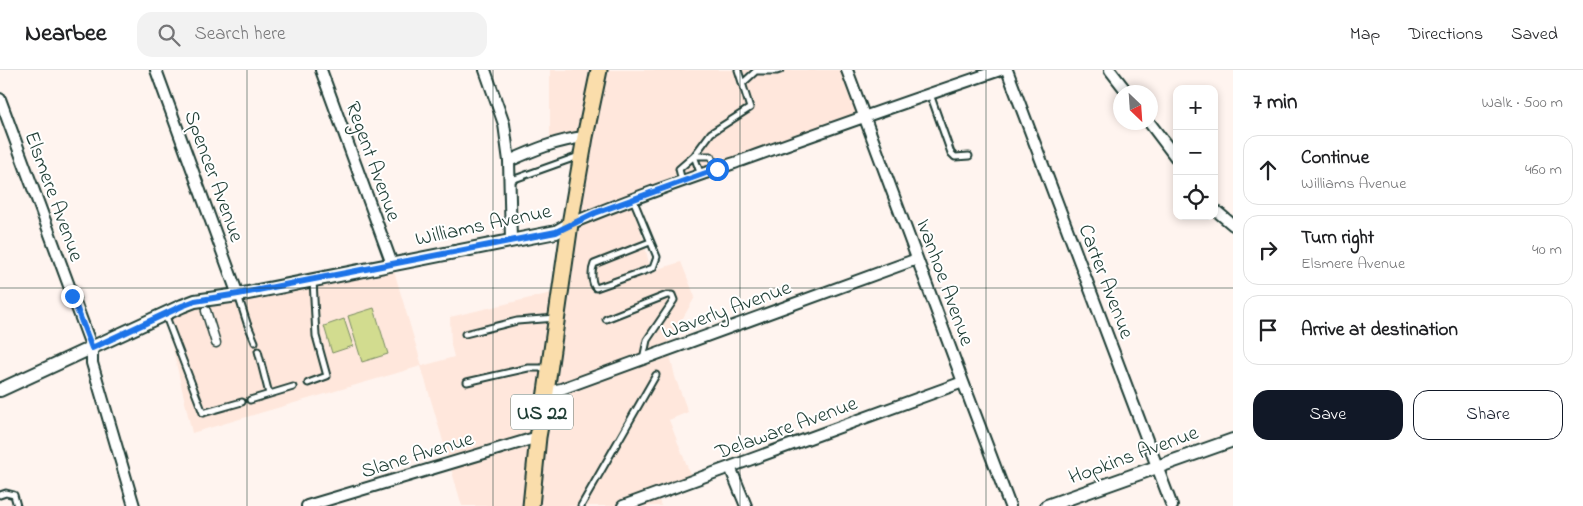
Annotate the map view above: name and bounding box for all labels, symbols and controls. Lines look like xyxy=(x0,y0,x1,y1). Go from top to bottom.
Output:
search box xyxy=(137,12,487,57)
text: Nearbee xyxy=(25,17,107,52)
icon: search xyxy=(155,21,183,49)
text: Search here xyxy=(195,21,286,48)
text: Map xyxy=(1350,22,1380,48)
text: Directions xyxy=(1408,22,1483,48)
text: Saved xyxy=(1511,22,1558,48)
north arrow xyxy=(1113,85,1158,130)
map controls xyxy=(1173,85,1218,220)
button: + xyxy=(1173,85,1218,130)
text: 7 min xyxy=(1253,88,1297,118)
text: Walk · 500 m xyxy=(1481,91,1563,115)
street label: Regent Avenue xyxy=(335,98,408,227)
street label: Spencer Avenue xyxy=(175,107,251,247)
street label: Elsmere Avenue xyxy=(16,127,91,267)
button: − xyxy=(1173,130,1218,175)
text: Continue xyxy=(1301,145,1369,172)
icon: ahead xyxy=(1254,156,1282,184)
route start xyxy=(706,158,729,181)
text: 460 m xyxy=(1525,158,1562,182)
text: Williams Avenue xyxy=(1301,172,1406,196)
button: locate xyxy=(1173,175,1218,220)
street label: Williams Avenue xyxy=(413,197,555,255)
street label: Ivanhoe Avenue xyxy=(907,215,981,351)
street label: Carter Avenue xyxy=(1070,220,1141,344)
text: Turn right xyxy=(1301,225,1374,252)
icon: right xyxy=(1254,236,1282,264)
text: 40 m xyxy=(1532,238,1562,262)
text: Elsmere Avenue xyxy=(1301,252,1405,276)
street label: Waverly Avenue xyxy=(658,273,797,350)
route end xyxy=(61,285,84,308)
icon: arrive xyxy=(1254,316,1282,344)
text: Arrive at destination xyxy=(1301,317,1458,344)
street label: Delaware Avenue xyxy=(711,389,862,469)
button: Save xyxy=(1253,390,1403,440)
button: Share xyxy=(1413,390,1563,440)
road number: US 22 xyxy=(511,394,573,430)
street label: Hopkins Avenue xyxy=(1065,418,1203,493)
street label: Slane Avenue xyxy=(358,424,478,487)

